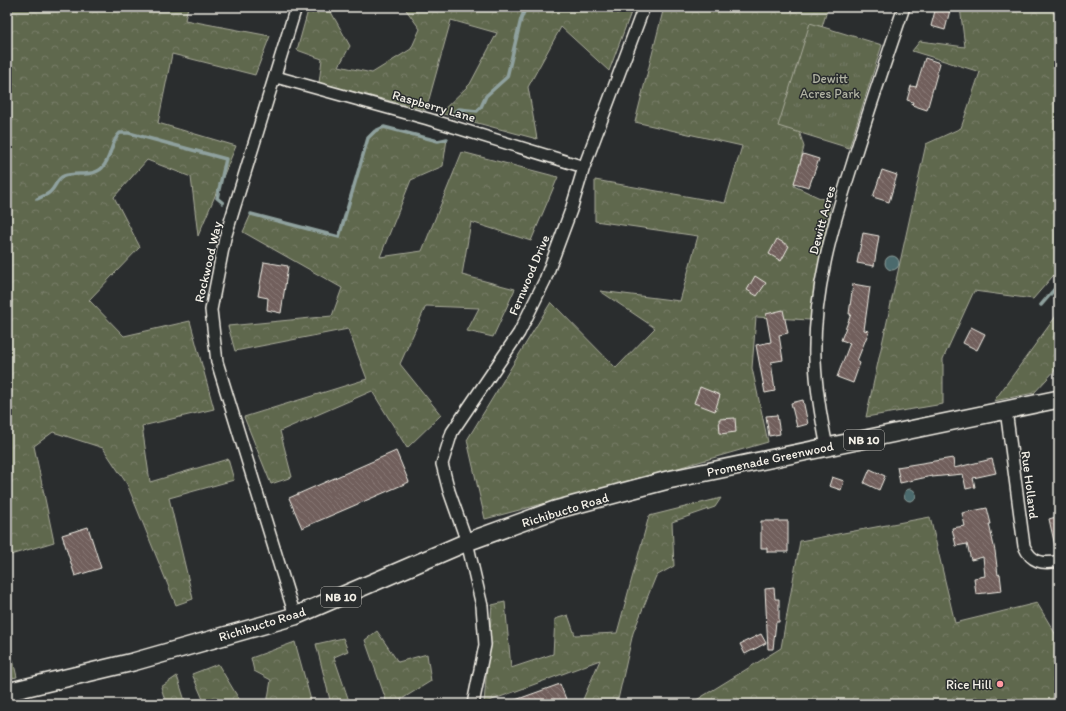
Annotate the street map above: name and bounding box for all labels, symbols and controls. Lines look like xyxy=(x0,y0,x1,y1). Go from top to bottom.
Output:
park label: Dewitt Acres Park xyxy=(800,71,860,101)
street label: Raspberry Lane xyxy=(391,87,477,125)
street label: Dewitt Acres xyxy=(806,184,838,256)
street label: Rockwood Way xyxy=(191,220,225,304)
street label: Fernwood Drive xyxy=(505,233,553,317)
road number: NB 10 xyxy=(844,430,884,450)
street label: Promenade Greenwood xyxy=(705,438,835,480)
street label: Rue Holland xyxy=(1018,450,1042,520)
street label: Richibucto Road xyxy=(520,490,610,530)
road number: NB 10 xyxy=(321,587,361,607)
street label: Richibucto Road xyxy=(217,604,307,644)
place label: Rice Hill xyxy=(946,677,992,692)
marker: Rice Hill xyxy=(995,679,1005,689)

